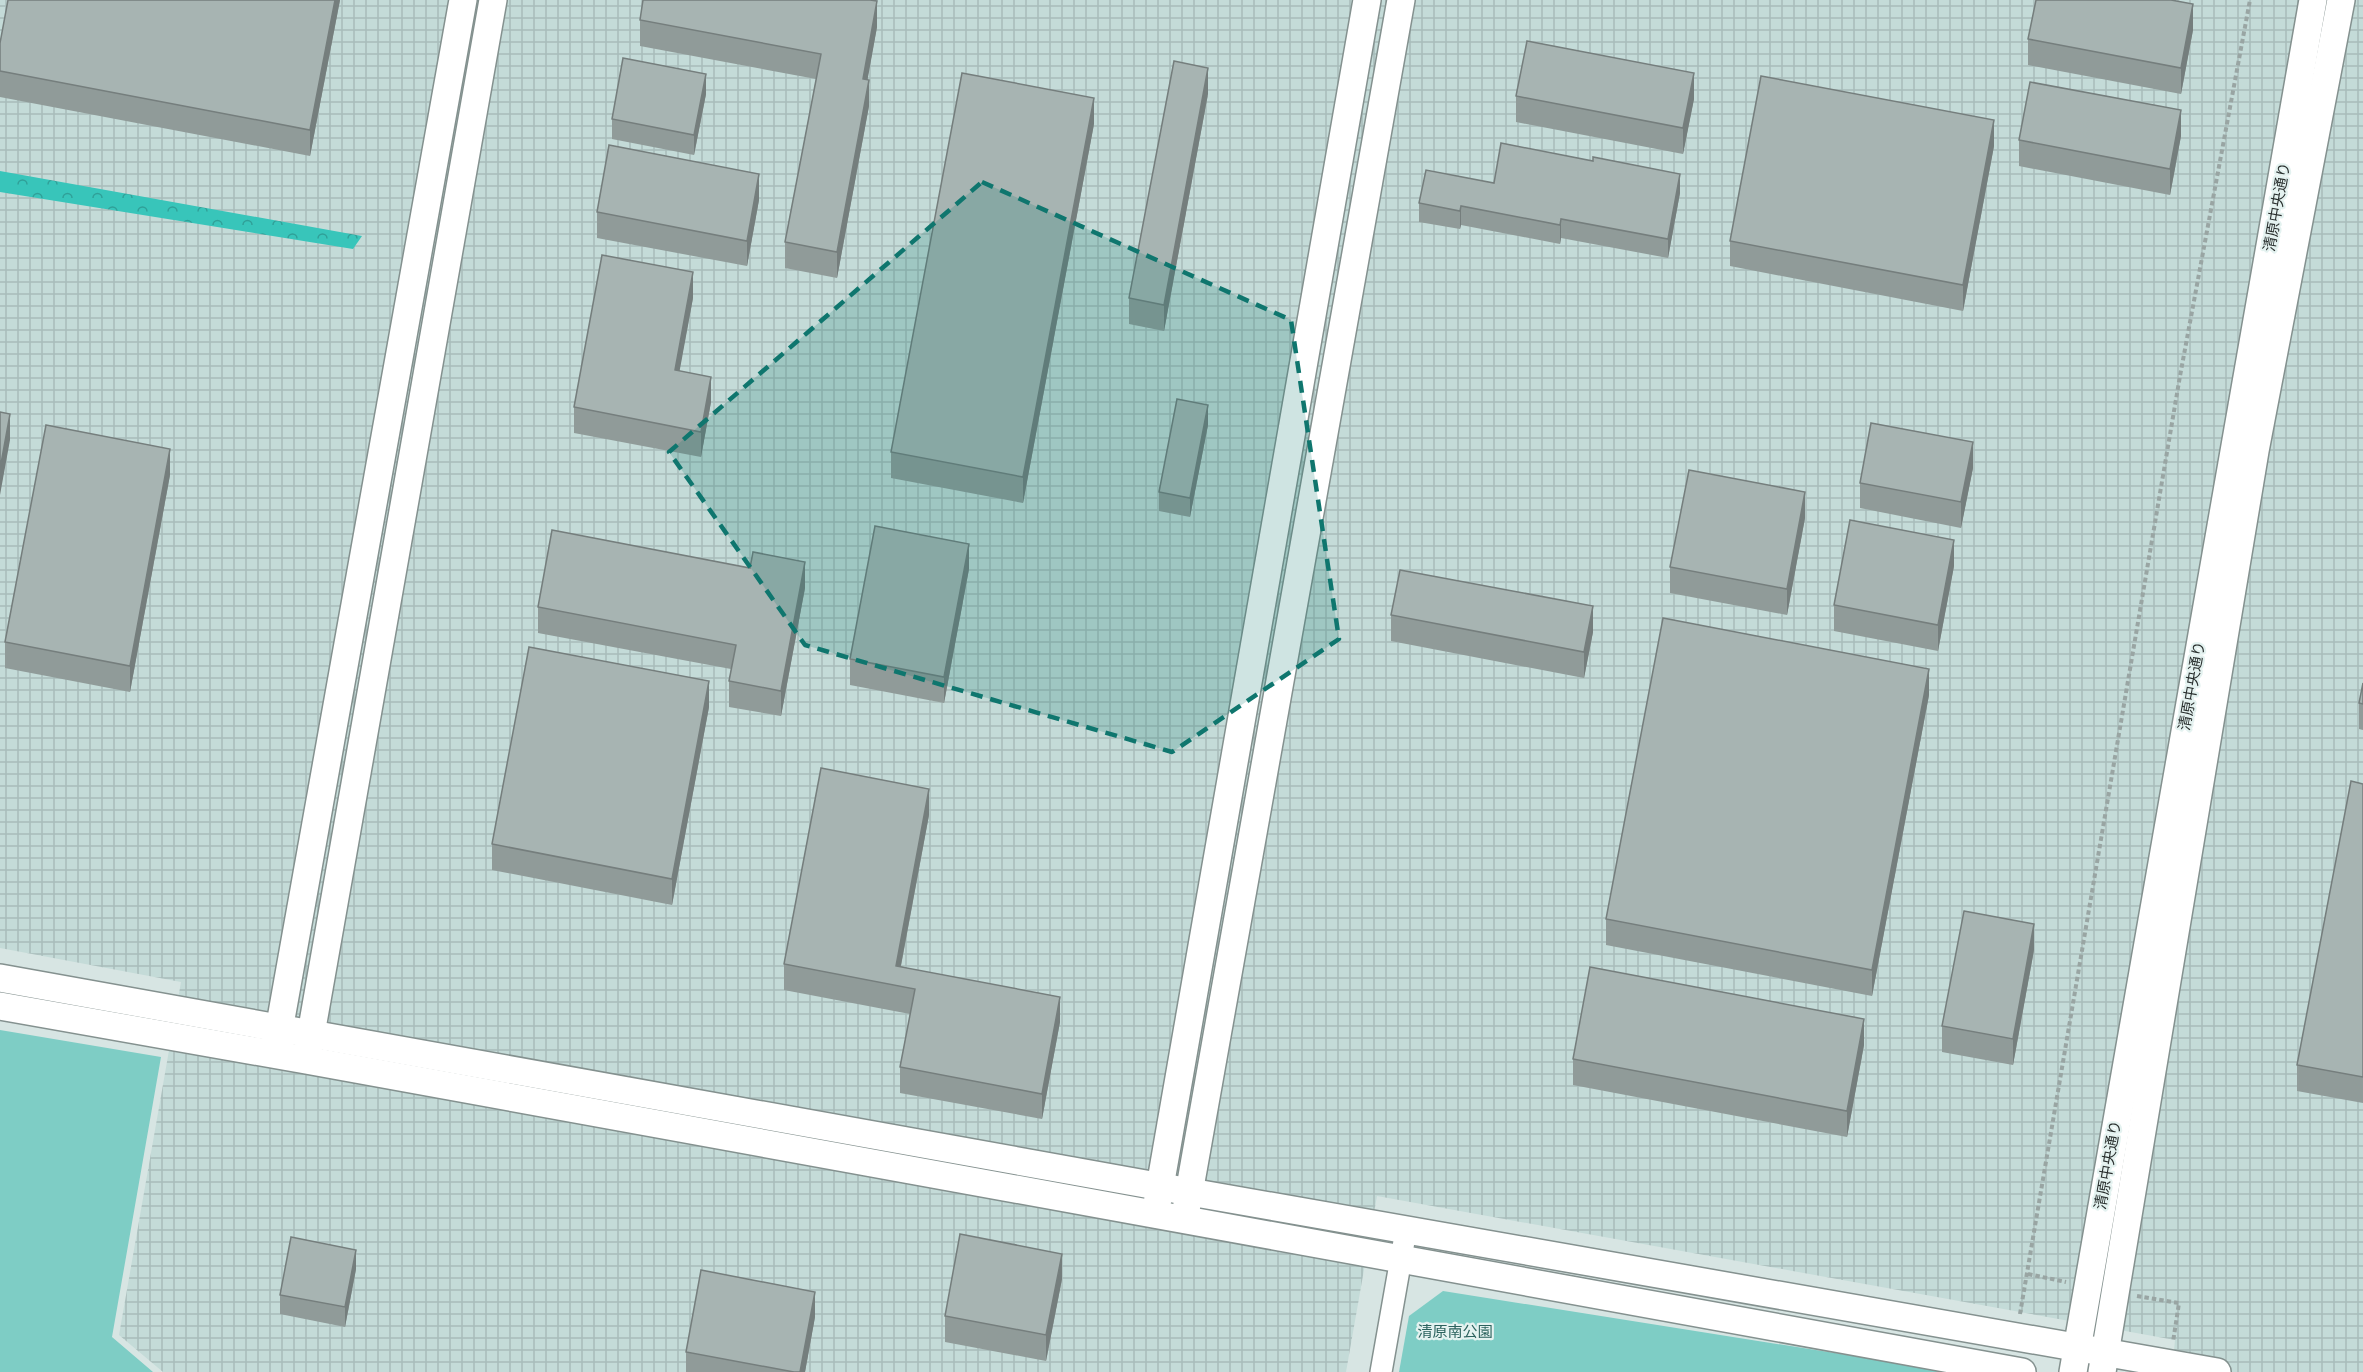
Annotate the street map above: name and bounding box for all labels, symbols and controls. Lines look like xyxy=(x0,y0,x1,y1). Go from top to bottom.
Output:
street label: 清原中央通り xyxy=(2260,161,2294,253)
street label: 清原中央通り xyxy=(2175,640,2209,732)
street label: 清原中央通り xyxy=(2091,1119,2125,1211)
park label: 清原南公園 xyxy=(1417,1323,1493,1341)

